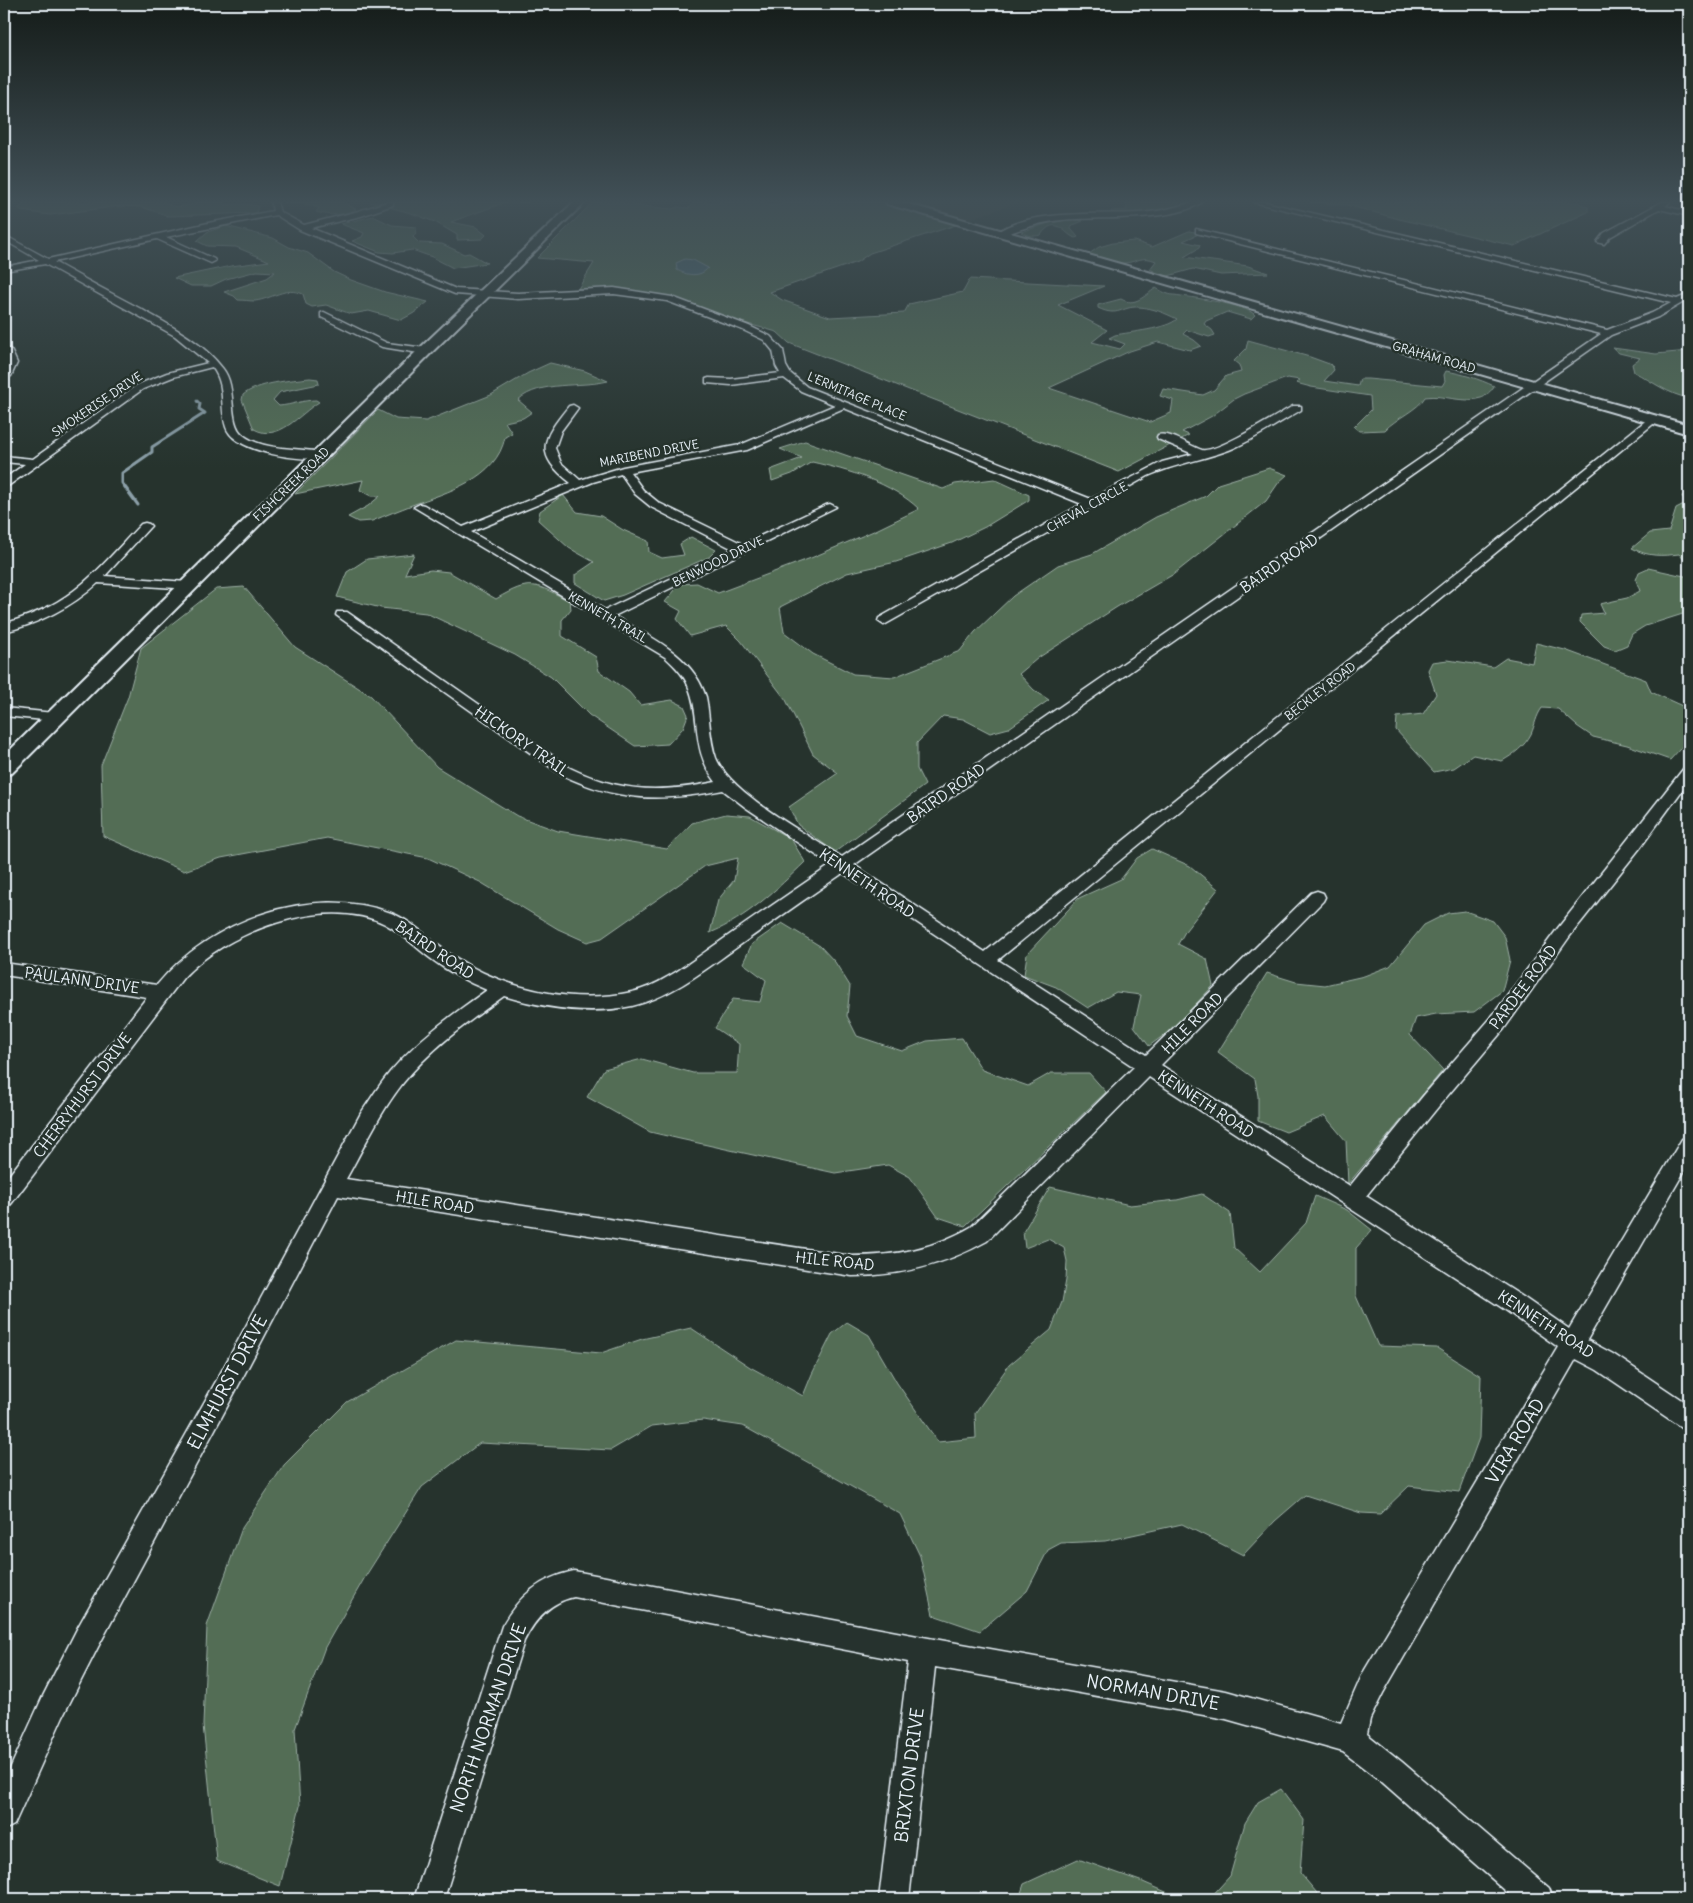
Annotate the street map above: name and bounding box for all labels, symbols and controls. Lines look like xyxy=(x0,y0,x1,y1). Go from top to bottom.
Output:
street label: GRAHAM ROAD xyxy=(1391,338,1477,376)
street label: SMOKERISE DRIVE xyxy=(49,368,145,440)
street label: L'ERMITAGE PLACE xyxy=(805,368,909,424)
street label: MARIBEND DRIVE xyxy=(598,436,700,470)
street label: FISHCREEK ROAD xyxy=(250,444,332,524)
street label: CHEVAL CIRCLE xyxy=(1044,479,1130,535)
street label: BAIRD ROAD xyxy=(1236,529,1322,597)
street label: BENWOOD DRIVE xyxy=(670,532,766,590)
street label: KENNETH TRAIL xyxy=(566,588,651,646)
street label: BECKLEY ROAD xyxy=(1281,659,1359,723)
street label: HICKORY TRAIL xyxy=(471,702,573,780)
street label: BAIRD ROAD xyxy=(903,759,989,827)
street label: KENNETH ROAD xyxy=(816,844,918,922)
street label: BAIRD ROAD xyxy=(392,917,478,983)
street label: PARDEE ROAD xyxy=(1485,941,1561,1033)
street label: PAULANN DRIVE xyxy=(24,963,141,997)
street label: HILE ROAD xyxy=(1157,988,1227,1058)
street label: CHERRYHURST DRIVE xyxy=(29,1029,135,1161)
street label: KENNETH ROAD xyxy=(1154,1066,1258,1142)
street label: HILE ROAD xyxy=(394,1186,476,1218)
street label: HILE ROAD xyxy=(795,1247,875,1275)
street label: KENNETH ROAD xyxy=(1494,1286,1598,1362)
street label: ELMHURST DRIVE xyxy=(182,1311,272,1453)
street label: VIRA ROAD xyxy=(1480,1394,1550,1488)
street label: NORTH NORMAN DRIVE xyxy=(445,1620,531,1816)
street label: NORMAN DRIVE xyxy=(1085,1669,1221,1715)
street label: BRIXTON DRIVE xyxy=(889,1706,929,1844)

